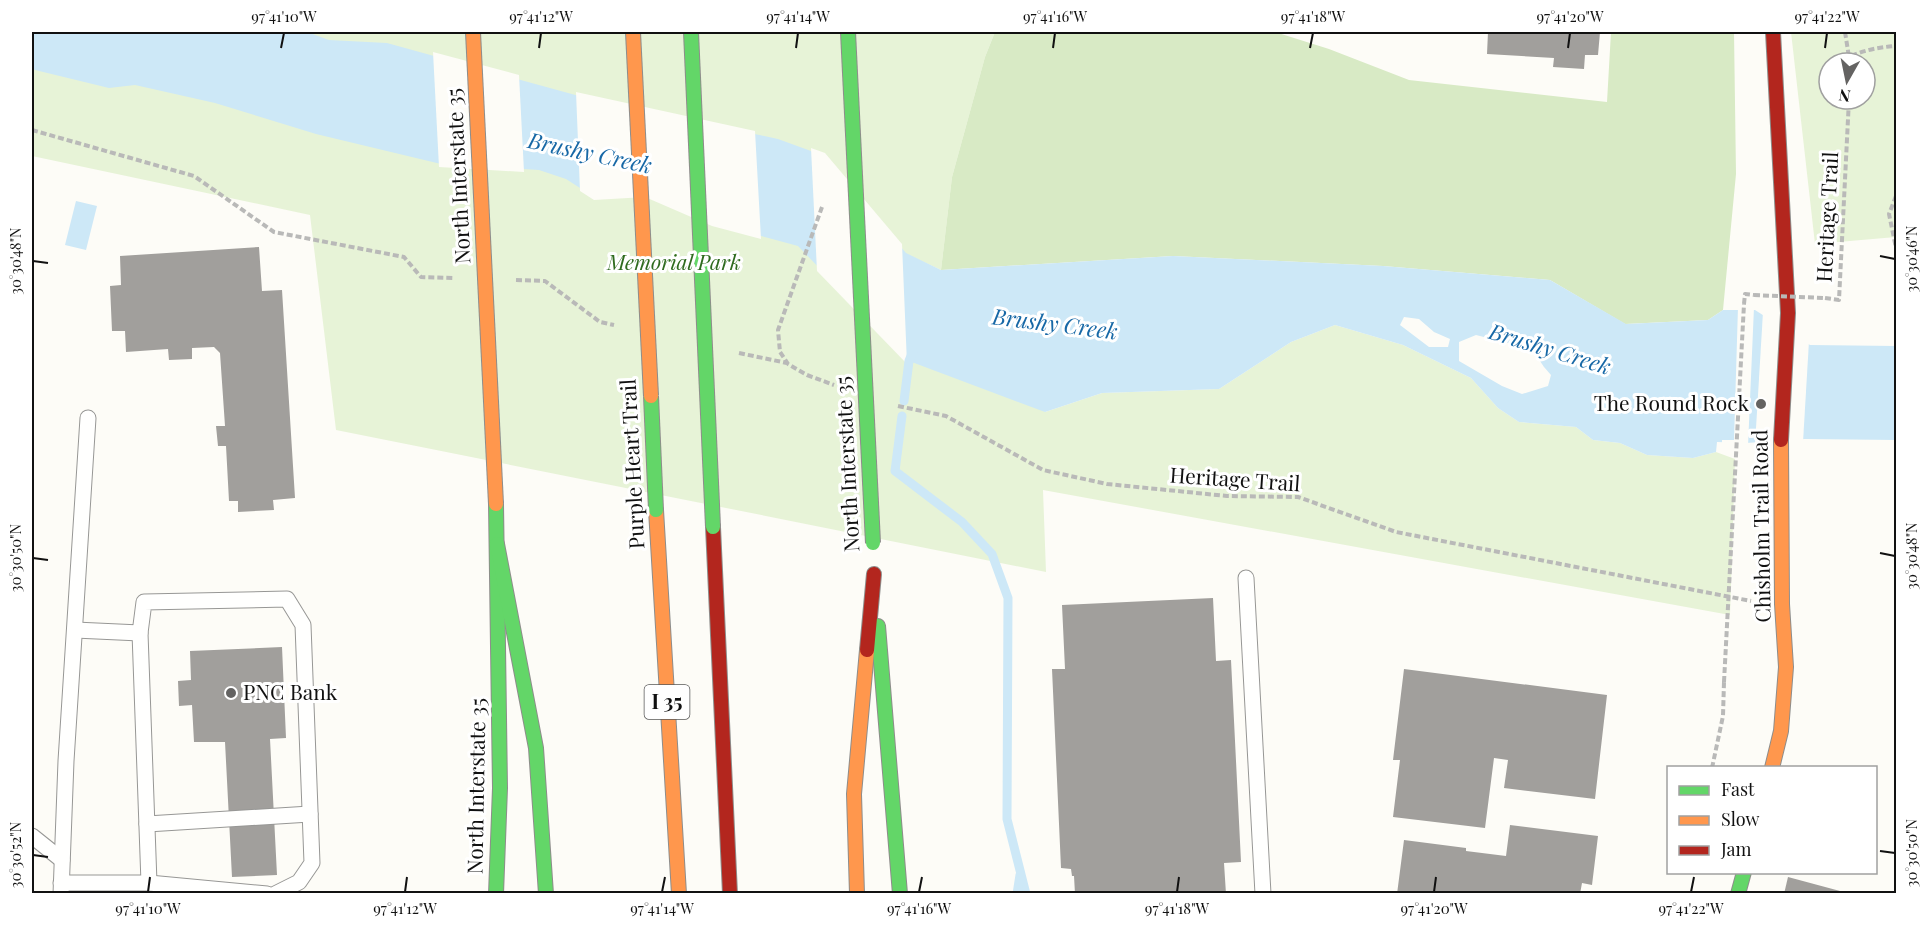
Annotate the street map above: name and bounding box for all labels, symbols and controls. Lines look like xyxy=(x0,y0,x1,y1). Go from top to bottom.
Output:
text: 97°41'10"W xyxy=(251,6,317,26)
text: 97°41'12"W xyxy=(509,6,573,26)
text: 97°41'14"W xyxy=(766,6,830,26)
text: 97°41'16"W xyxy=(1023,6,1087,26)
text: 97°41'18"W xyxy=(1281,6,1346,26)
text: 97°41'20"W xyxy=(1536,6,1604,26)
text: 97°41'22"W xyxy=(1794,6,1860,26)
north arrow xyxy=(1817,51,1877,111)
text: N xyxy=(1837,85,1852,108)
street label: North Interstate 35 xyxy=(438,87,476,265)
water label: Brushy Creek xyxy=(525,124,655,180)
street label: Heritage Trail xyxy=(1809,151,1843,283)
text: 30°30'46"N xyxy=(1901,225,1921,293)
text: 30°30'48"N xyxy=(5,227,25,295)
park label: Memorial Park xyxy=(606,247,741,275)
water label: Brushy Creek xyxy=(990,300,1119,346)
water label: Brushy Creek xyxy=(1485,315,1615,381)
street label: North Interstate 35 xyxy=(827,375,865,553)
street label: Purple Heart Trail xyxy=(613,378,649,550)
place label: The Round Rock xyxy=(1594,388,1749,416)
marker: The Round Rock xyxy=(1754,397,1768,411)
street label: Chisholm Trail Road xyxy=(1744,429,1776,623)
street label: Heritage Trail xyxy=(1169,459,1301,497)
text: 30°30'48"N xyxy=(1901,522,1921,590)
text: 30°30'50"N xyxy=(5,523,25,592)
place label: PNC Bank xyxy=(243,677,338,705)
road number: I 35 xyxy=(644,685,690,719)
marker: PNC Bank xyxy=(224,686,238,700)
street label: North Interstate 35 xyxy=(459,698,491,874)
legend xyxy=(1667,766,1877,874)
text: Fast xyxy=(1721,777,1755,801)
text: Slow xyxy=(1721,807,1759,831)
text: 30°30'50"N xyxy=(1901,818,1921,887)
text: 30°30'52"N xyxy=(5,821,25,888)
text: Jam xyxy=(1720,837,1751,861)
text: 97°41'10"W xyxy=(115,898,181,918)
text: 97°41'12"W xyxy=(373,898,437,918)
text: 97°41'14"W xyxy=(630,898,694,918)
text: 97°41'16"W xyxy=(887,898,951,918)
text: 97°41'18"W xyxy=(1145,898,1210,918)
text: 97°41'20"W xyxy=(1400,898,1468,918)
text: 97°41'22"W xyxy=(1658,898,1724,918)

